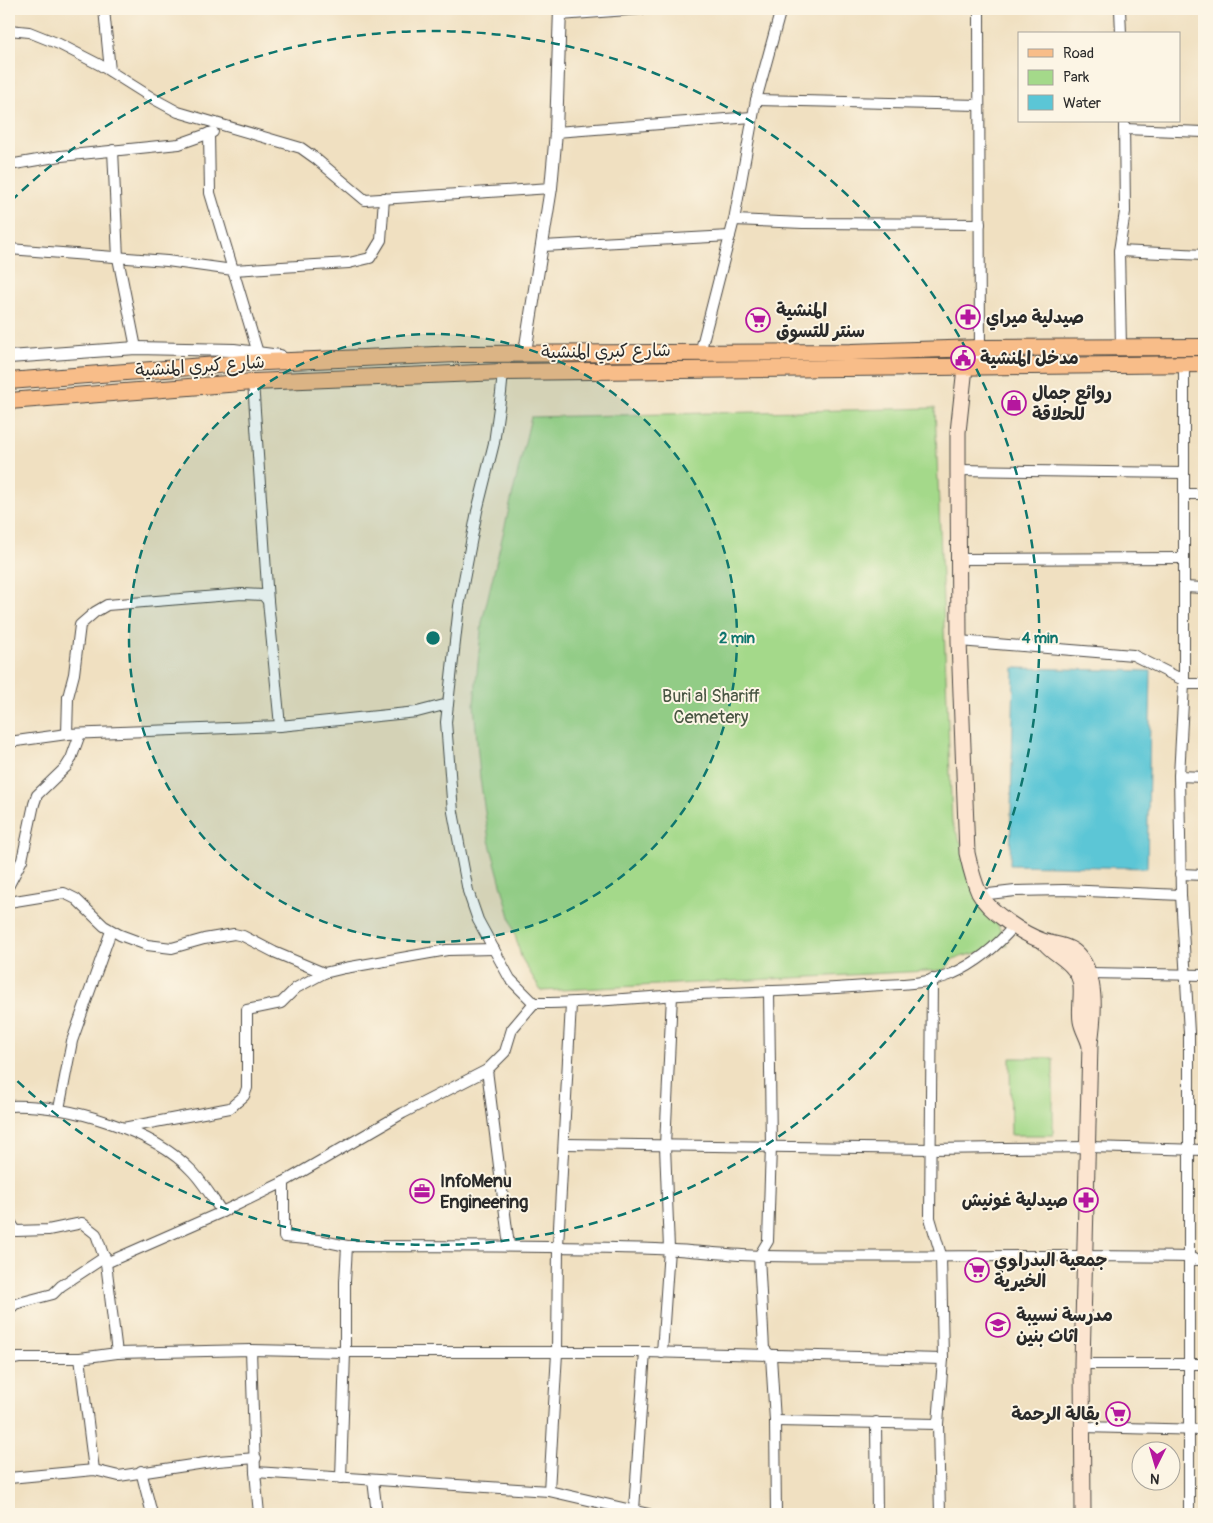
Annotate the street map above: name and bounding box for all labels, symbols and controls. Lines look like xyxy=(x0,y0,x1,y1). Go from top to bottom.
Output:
legend xyxy=(1018,32,1180,122)
text: Road xyxy=(1063,44,1094,63)
text: Park xyxy=(1063,68,1090,87)
text: Water xyxy=(1063,94,1102,113)
place label: المنشية سنتر للتسوق xyxy=(776,299,865,343)
pharmacy icon: صيدلية ميراي xyxy=(955,304,981,330)
place label: صيدلية ميراي xyxy=(986,306,1084,331)
supermarket icon: المنشية سنتر للتسوق xyxy=(745,307,771,333)
street label: شارع كبري المنشية xyxy=(541,339,671,365)
public building icon: مدخل المنشية xyxy=(950,345,976,371)
place label: مدخل المنشية xyxy=(980,347,1079,370)
street label: شارع كبري المنشية xyxy=(135,351,266,383)
place label: روائع جمال للحلاقة xyxy=(1032,382,1112,426)
shop icon: روائع جمال للحلاقة xyxy=(1001,390,1027,416)
centre of rings xyxy=(424,629,442,647)
text: 2 min xyxy=(719,629,755,648)
text: 4 min xyxy=(1022,629,1059,648)
park label: Buri al Shariff Cemetery xyxy=(662,685,760,729)
place label: InfoMenu Engineering xyxy=(440,1170,528,1214)
office icon: InfoMenu Engineering xyxy=(409,1178,435,1204)
pharmacy icon: صيدلية غونيش xyxy=(1073,1187,1099,1213)
place label: صيدلية غونيش xyxy=(962,1189,1068,1212)
place label: جمعية البدراوي الخيرية xyxy=(994,1249,1108,1293)
supermarket icon: جمعية البدراوي الخيرية xyxy=(964,1257,990,1283)
place label: مدرسة نسيبة اثاث بنين xyxy=(1016,1304,1113,1348)
school or university icon: مدرسة نسيبة اثاث بنين xyxy=(985,1312,1011,1338)
supermarket icon: بقالة الرحمة xyxy=(1105,1401,1131,1427)
place label: بقالة الرحمة xyxy=(1011,1403,1100,1426)
north arrow xyxy=(1130,1440,1180,1490)
text: N xyxy=(1149,1470,1160,1487)

